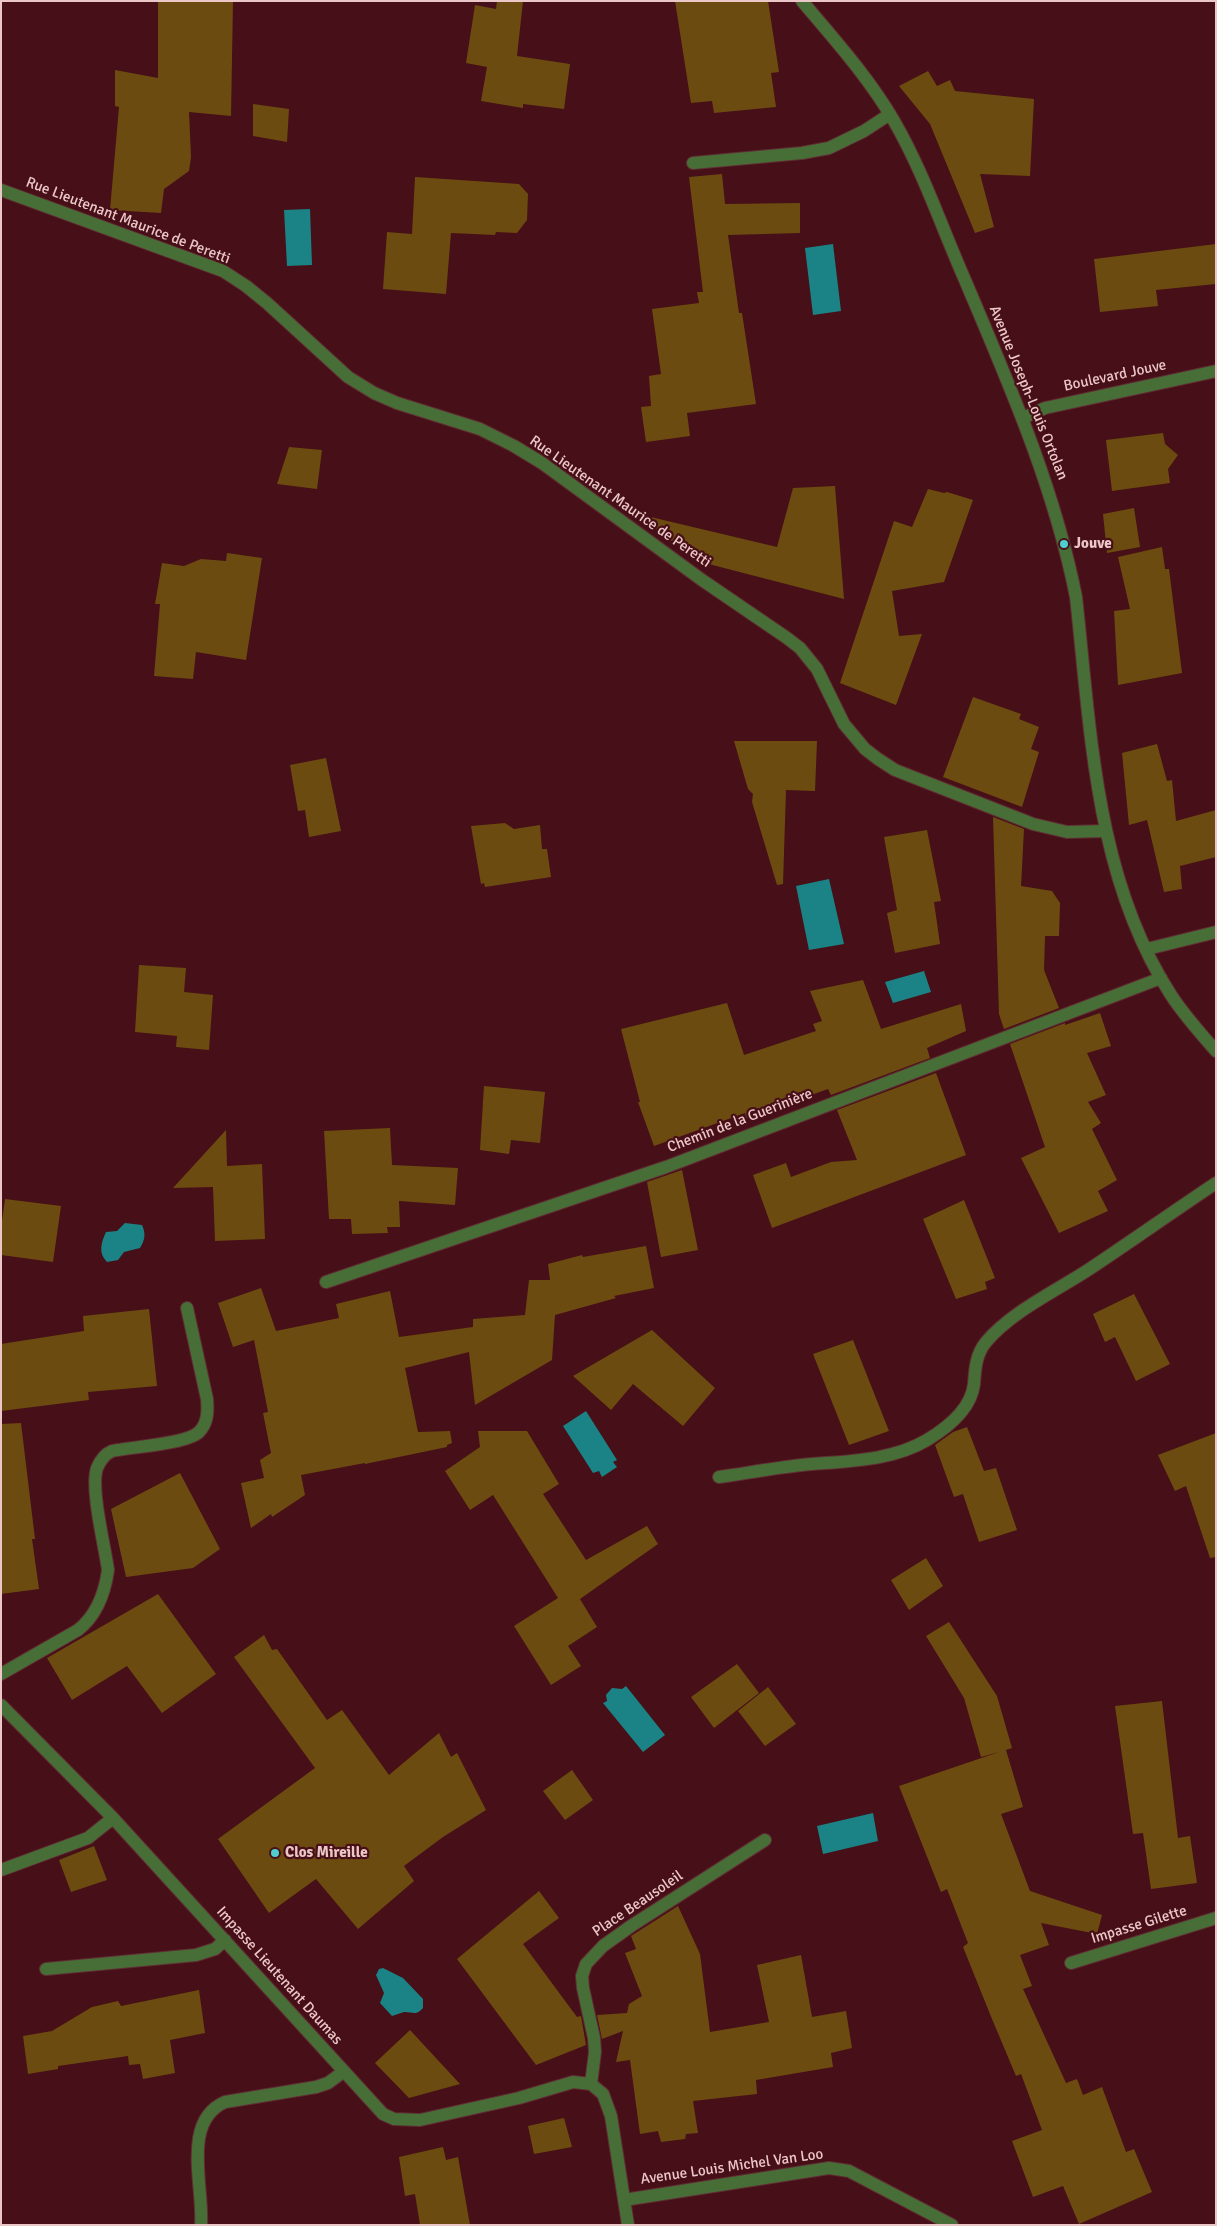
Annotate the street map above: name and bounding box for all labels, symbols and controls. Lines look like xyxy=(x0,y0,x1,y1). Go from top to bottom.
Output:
street label: Rue Lieutenant Maurice de Peretti xyxy=(23,174,233,268)
street label: Avenue Joseph-Louis Ortolan xyxy=(985,303,1071,483)
street label: Boulevard Jouve xyxy=(1062,356,1168,396)
street label: Rue Lieutenant Maurice de Peretti xyxy=(526,432,714,572)
place label: Jouve xyxy=(1074,535,1112,553)
marker: Jouve xyxy=(1058,538,1070,550)
street label: Chemin de la Guerinière xyxy=(665,1085,815,1157)
place label: Clos Mireille xyxy=(285,1844,368,1862)
marker: Clos Mireille xyxy=(269,1847,281,1859)
street label: Place Beausoleil xyxy=(589,1867,687,1941)
street label: Impasse Gilette xyxy=(1089,1902,1189,1948)
street label: Impasse Lieutenant Daumas xyxy=(212,1903,346,2049)
street label: Avenue Louis Michel Van Loo xyxy=(639,2145,825,2189)

